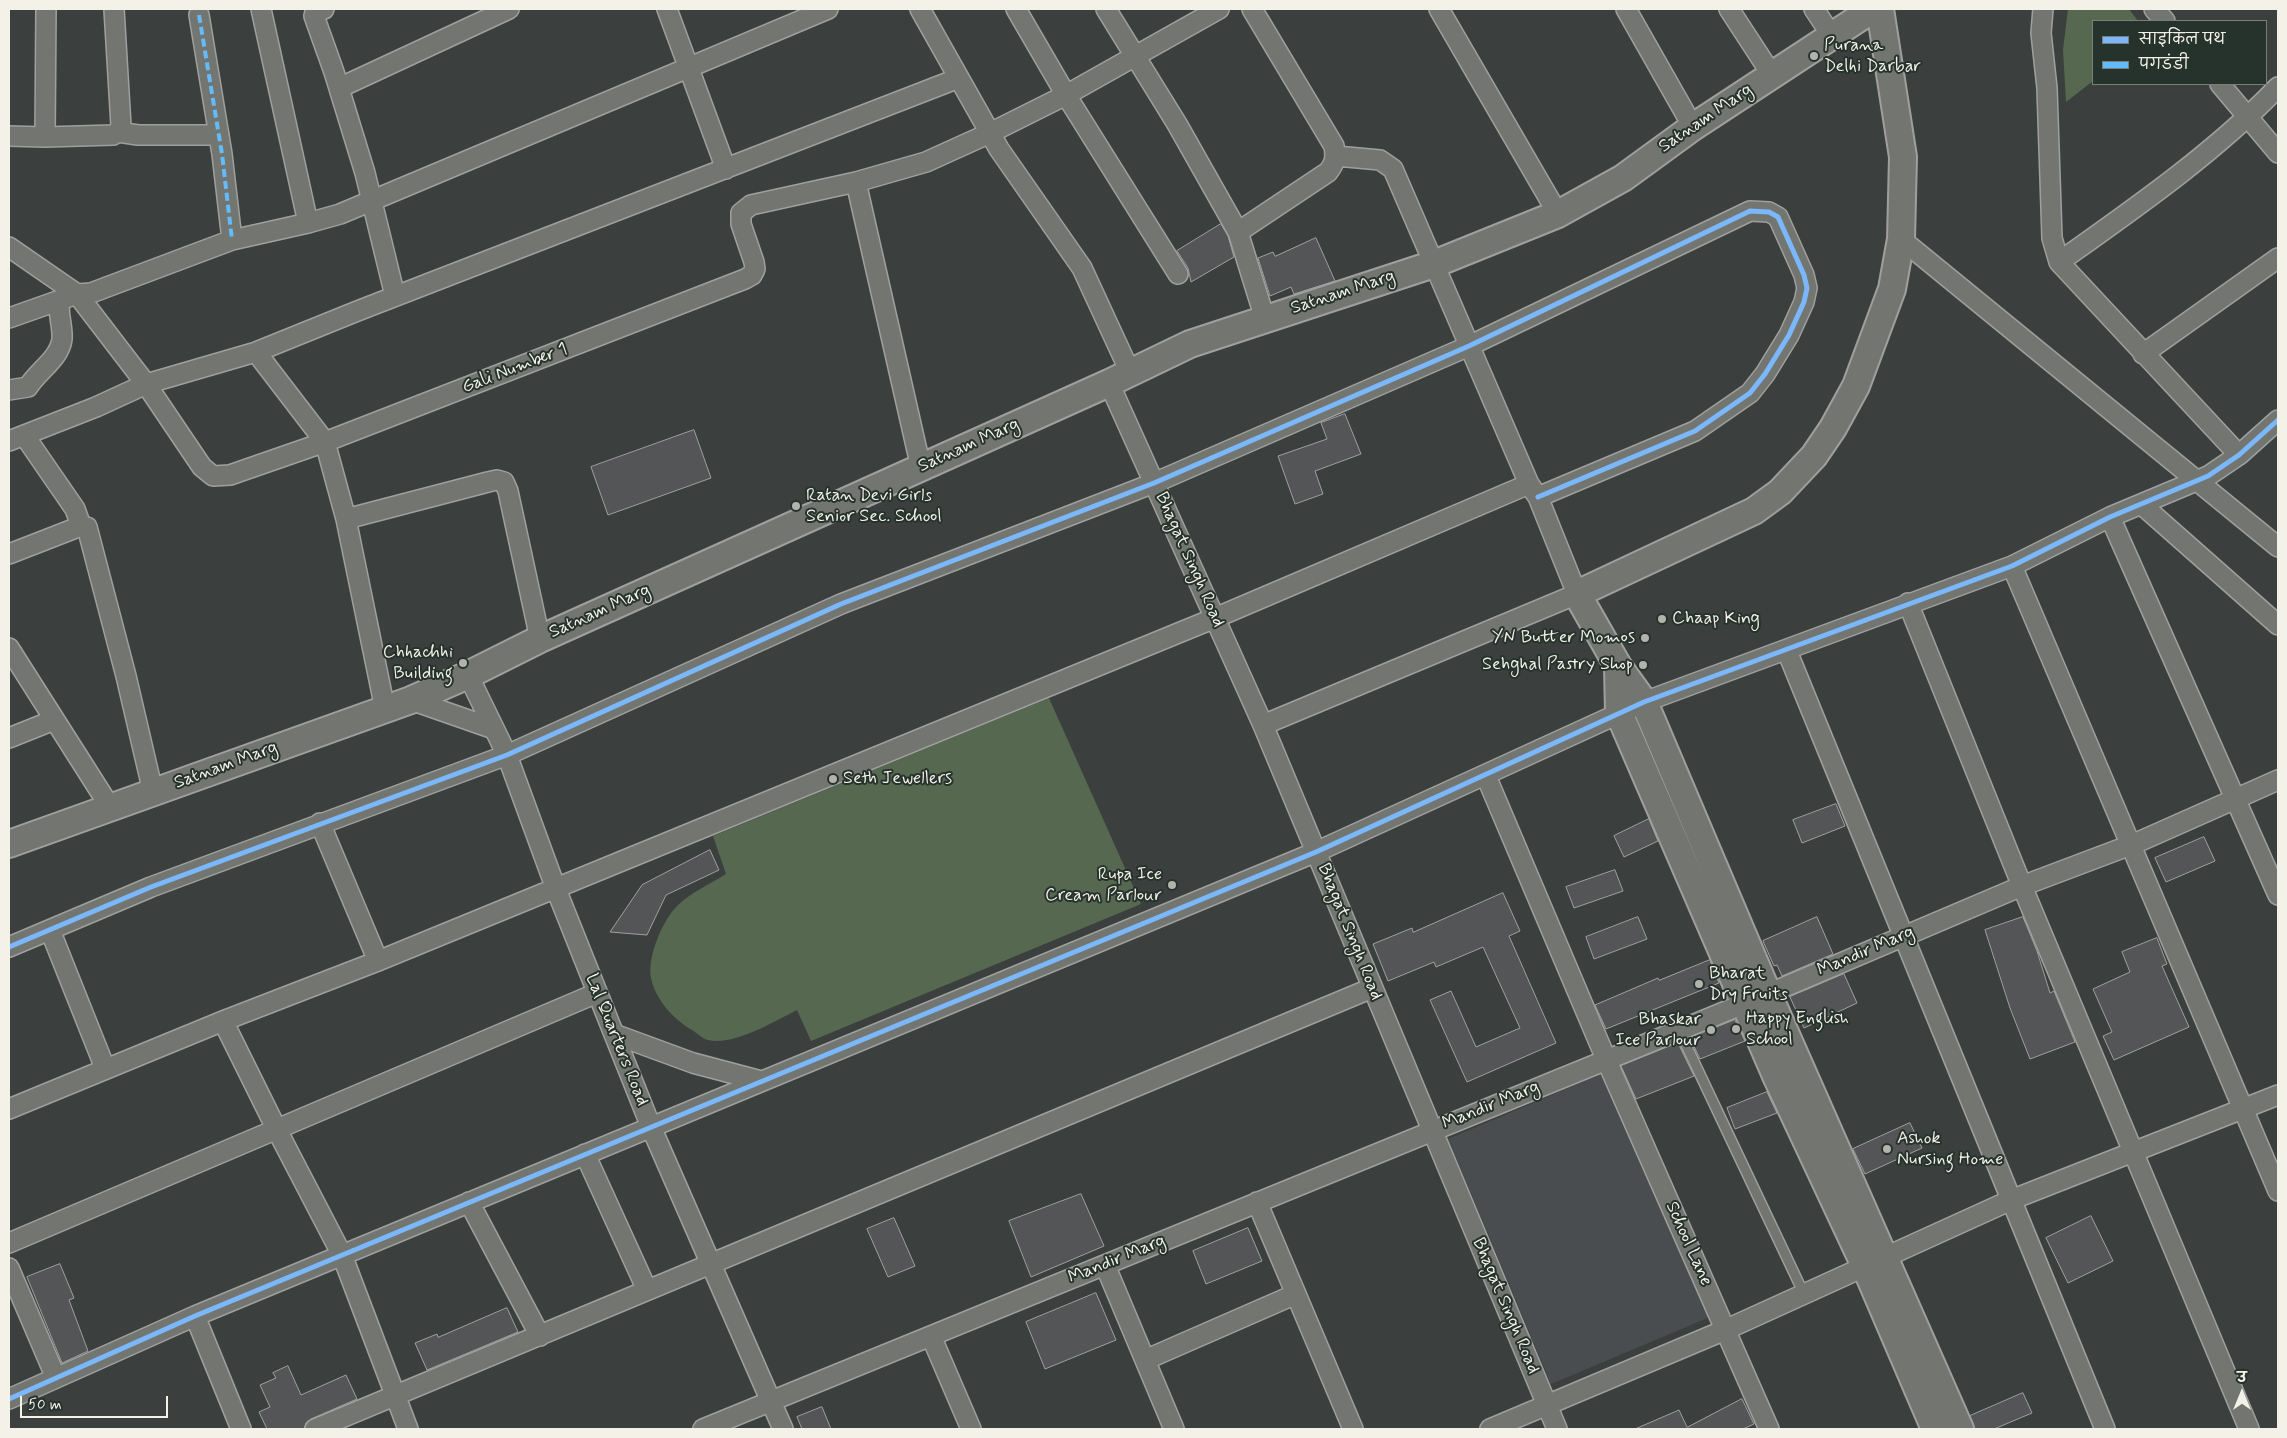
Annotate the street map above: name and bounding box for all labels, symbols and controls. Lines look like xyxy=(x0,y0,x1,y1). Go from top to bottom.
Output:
legend xyxy=(2092,20,2267,85)
text: साइकिल पथ xyxy=(2139,30,2225,50)
place label: Purana Delhi Darbar xyxy=(1824,35,1921,78)
marker: Purana Delhi Darbar xyxy=(1808,50,1820,62)
text: पगडंडी xyxy=(2139,55,2189,75)
street label: Satnam Marg xyxy=(1655,80,1757,158)
street label: Satnam Marg xyxy=(1288,266,1398,320)
street label: Gali Number 1 xyxy=(459,339,571,399)
street label: Satnam Marg xyxy=(915,414,1023,478)
place label: Ratan Devi Girls Senior Sec. School xyxy=(806,485,942,528)
street label: Bhagat Singh Road xyxy=(1150,489,1228,631)
marker: Ratan Devi Girls Senior Sec. School xyxy=(790,500,802,512)
street label: Satnam Marg xyxy=(546,580,654,644)
place label: Chaap King xyxy=(1672,608,1760,630)
marker: Chaap King xyxy=(1656,613,1668,625)
place label: YN Butter Momos xyxy=(1492,627,1635,649)
marker: YN Butter Momos xyxy=(1639,632,1651,644)
place label: Chhachhi Building xyxy=(383,642,453,684)
place label: Sehghal Pastry Shop xyxy=(1482,654,1633,676)
marker: Chhachhi Building xyxy=(457,657,469,669)
marker: Sehghal Pastry Shop xyxy=(1637,659,1649,671)
street label: Satnam Marg xyxy=(171,737,281,795)
place label: Seth Jewellers xyxy=(843,768,952,790)
marker: Seth Jewellers xyxy=(827,773,839,785)
street label: Bhagat Singh Road xyxy=(1312,860,1386,1004)
place label: Rupa Ice Cream Parlour xyxy=(1045,864,1162,906)
marker: Rupa Ice Cream Parlour xyxy=(1166,879,1178,891)
street label: Mandir Marg xyxy=(1814,922,1918,982)
place label: Bharat Dry Fruits xyxy=(1709,963,1788,1006)
street label: Lal Quarters Road xyxy=(580,971,652,1109)
marker: Bharat Dry Fruits xyxy=(1693,978,1705,990)
place label: Happy English School xyxy=(1746,1008,1849,1050)
place label: Bhaskar Ice Parlour xyxy=(1615,1009,1701,1052)
marker: Happy English School xyxy=(1730,1023,1742,1035)
marker: Bhaskar Ice Parlour xyxy=(1705,1024,1717,1036)
street label: Mandir Marg xyxy=(1439,1077,1543,1135)
place label: Ashok Nursing Home xyxy=(1897,1128,2003,1170)
marker: Ashok Nursing Home xyxy=(1881,1143,1893,1155)
street label: School Lane xyxy=(1660,1198,1716,1290)
street label: Mandir Marg xyxy=(1065,1231,1169,1289)
street label: Bhagat Singh Road xyxy=(1467,1235,1543,1377)
north arrow xyxy=(2217,1368,2267,1418)
text: उ xyxy=(2237,1369,2247,1387)
scale bar xyxy=(22,1386,170,1418)
text: 50 m xyxy=(28,1395,62,1415)

